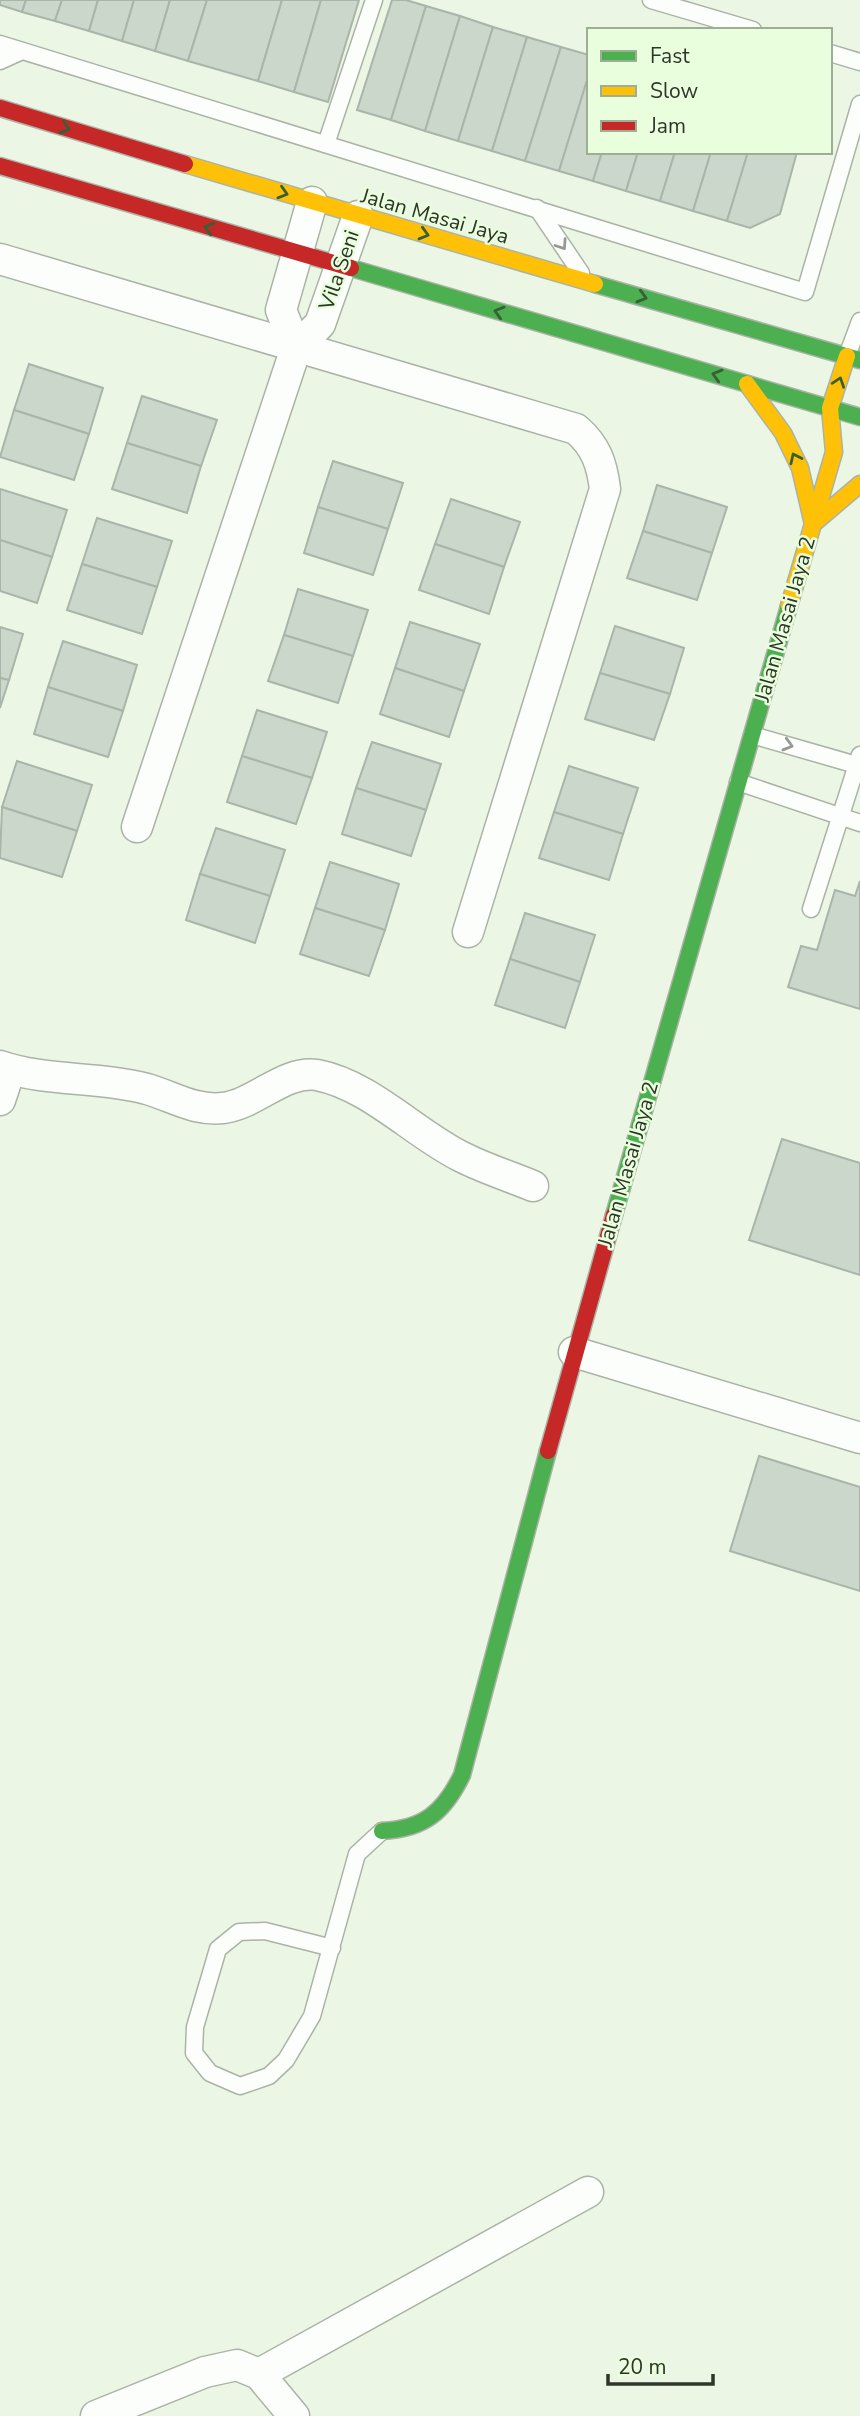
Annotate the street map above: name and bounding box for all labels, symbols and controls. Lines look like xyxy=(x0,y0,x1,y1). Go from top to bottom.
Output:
legend xyxy=(587,28,832,154)
text: Fast xyxy=(650,42,690,70)
text: Slow xyxy=(650,77,699,105)
text: Jam xyxy=(649,112,686,140)
one-way arrow xyxy=(59,119,71,134)
street label: Jalan Masai Jaya xyxy=(357,181,512,251)
one-way arrow xyxy=(277,185,289,200)
one-way arrow xyxy=(203,221,215,236)
street label: Vila Seni xyxy=(312,226,366,315)
one-way arrow xyxy=(417,226,429,241)
one-way arrow xyxy=(554,237,566,250)
one-way arrow xyxy=(636,289,648,304)
one-way arrow xyxy=(493,306,505,321)
one-way arrow xyxy=(711,369,723,384)
one-way arrow xyxy=(831,376,845,389)
one-way arrow xyxy=(789,453,803,465)
street label: Jalan Masai Jaya 2 xyxy=(748,533,822,706)
one-way arrow xyxy=(782,737,794,752)
street label: Jalan Masai Jaya 2 xyxy=(591,1078,665,1251)
scale bar xyxy=(608,2342,713,2386)
text: 20 m xyxy=(618,2353,667,2381)

